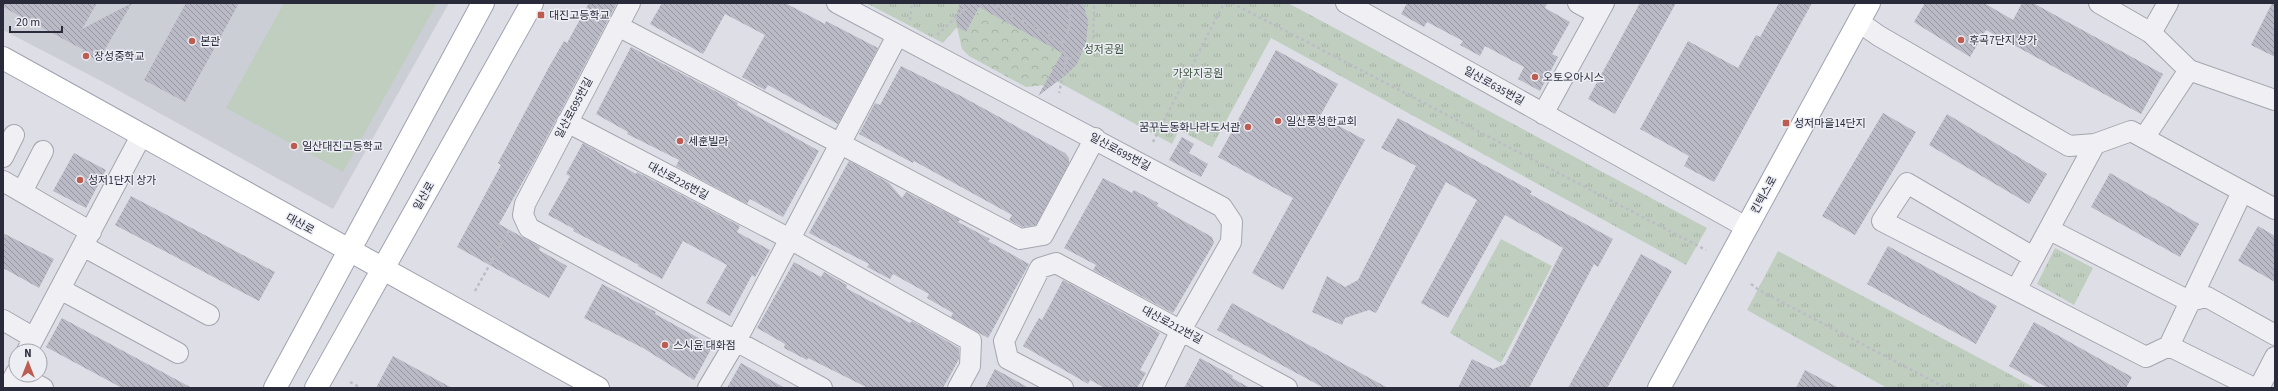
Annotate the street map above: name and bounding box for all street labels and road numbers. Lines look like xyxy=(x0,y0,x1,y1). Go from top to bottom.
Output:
street label: 일산로635번길 xyxy=(1461,63,1527,109)
street label: 일산로695번길 xyxy=(552,75,596,141)
street label: 일산로695번길 xyxy=(1087,130,1153,174)
street label: 대산로226번길 xyxy=(645,159,711,203)
street label: 킨텍스로 xyxy=(1748,174,1780,216)
street label: 일산로 xyxy=(410,179,438,213)
street label: 대산로 xyxy=(283,210,317,238)
street label: 대산로212번길 xyxy=(1139,303,1205,347)

